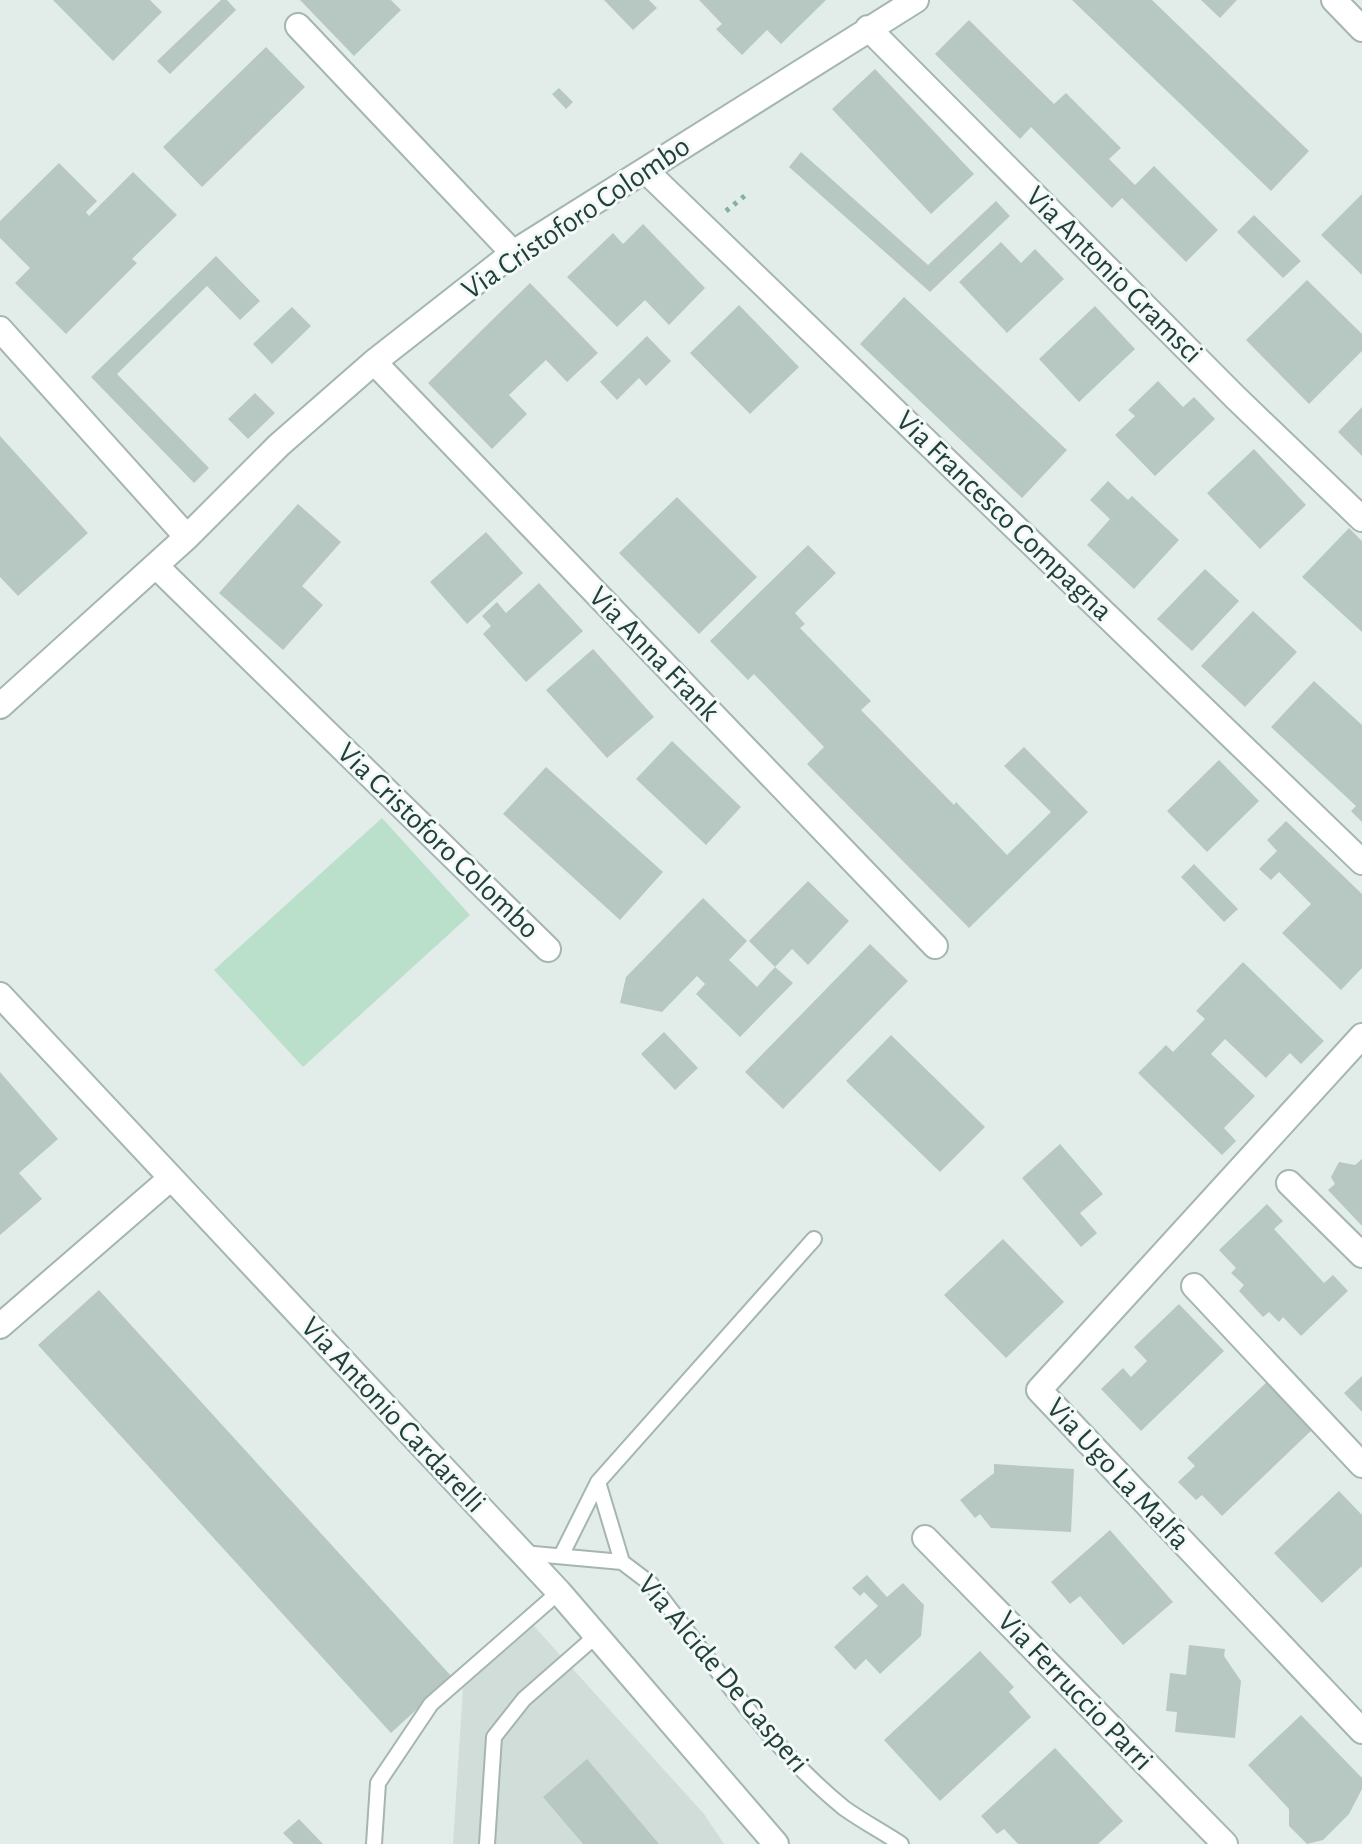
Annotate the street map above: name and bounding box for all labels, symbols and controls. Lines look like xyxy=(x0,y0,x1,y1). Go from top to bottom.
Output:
street label: Via Cristoforo Colombo xyxy=(457,131,695,305)
street label: Via Antonio Gramsci xyxy=(1020,181,1208,369)
street label: Via Francesco Compagna xyxy=(890,405,1118,627)
street label: Via Anna Frank xyxy=(583,581,725,727)
street label: Via Cristoforo Colombo xyxy=(331,737,545,945)
street label: Via Antonio Cardarelli xyxy=(295,1312,491,1518)
street label: Via Ugo La Malfa xyxy=(1041,1393,1195,1555)
street label: Via Alcide De Gasperi xyxy=(632,1569,814,1779)
street label: Via Ferruccio Parri xyxy=(992,1606,1158,1776)

